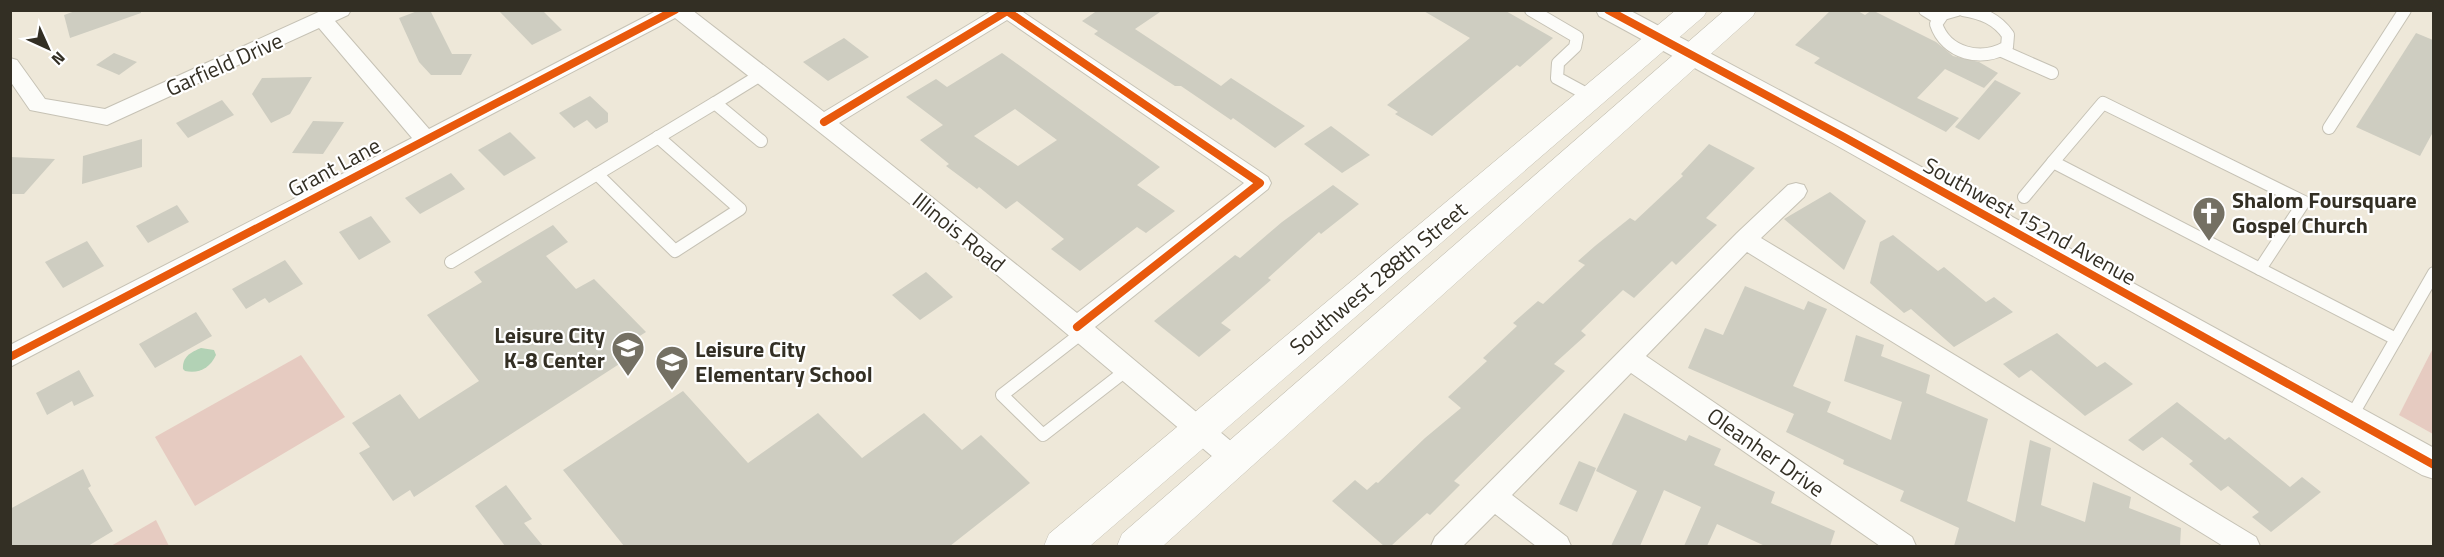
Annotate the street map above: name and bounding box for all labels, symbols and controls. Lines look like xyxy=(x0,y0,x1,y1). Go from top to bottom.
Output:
north arrow xyxy=(18,18,78,78)
street label: Garfield Drive xyxy=(160,23,288,105)
text: N xyxy=(46,46,71,71)
street label: Grant Lane xyxy=(281,128,387,206)
street label: Southwest 152nd Avenue xyxy=(1917,148,2143,294)
place label: Shalom Foursquare Gospel Church xyxy=(2232,183,2417,242)
street label: Illinois Road xyxy=(905,184,1013,280)
street label: Southwest 288th Street xyxy=(1282,193,1475,363)
church icon: Shalom Foursquare Gospel Church xyxy=(2191,195,2227,242)
place label: Leisure City K-8 Center xyxy=(494,318,605,377)
school or university icon: Leisure City K-8 Center xyxy=(610,330,646,377)
place label: Leisure City Elementary School xyxy=(695,332,873,391)
school or university icon: Leisure City Elementary School xyxy=(654,344,690,391)
street label: Oleanher Drive xyxy=(1700,399,1832,505)

